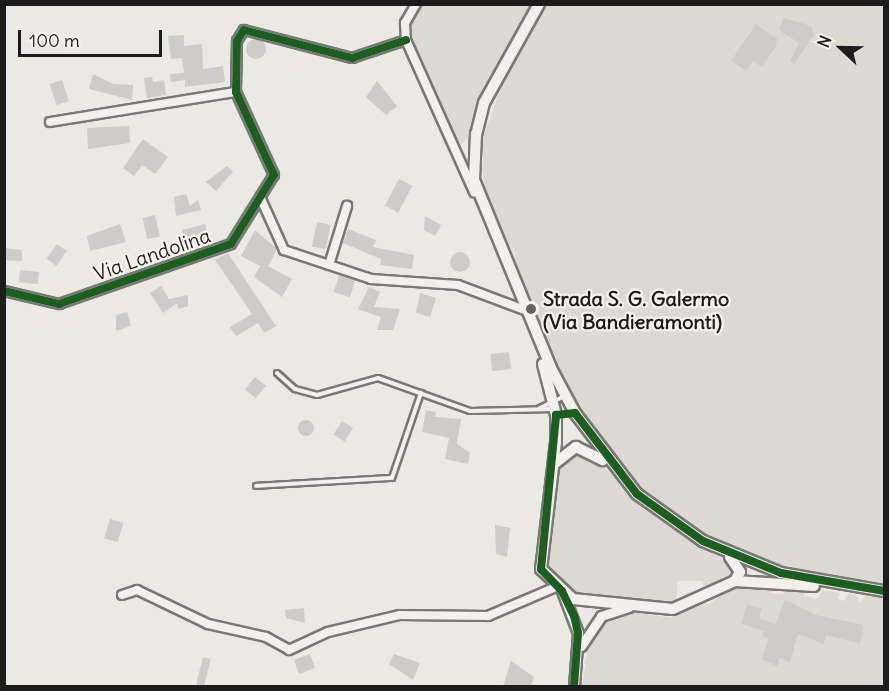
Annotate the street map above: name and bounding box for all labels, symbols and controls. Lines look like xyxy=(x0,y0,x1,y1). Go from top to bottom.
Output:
scale bar xyxy=(21,18,165,56)
north arrow xyxy=(811,18,871,78)
text: 100 m xyxy=(29,29,80,52)
text: N xyxy=(813,32,836,50)
street label: Via Landolina xyxy=(90,223,214,285)
place label: Strada S. G. Galermo (Via Bandieramonti) xyxy=(543,286,729,333)
marker: Strada S. G. Galermo (Via Bandieramonti) xyxy=(524,302,538,316)

